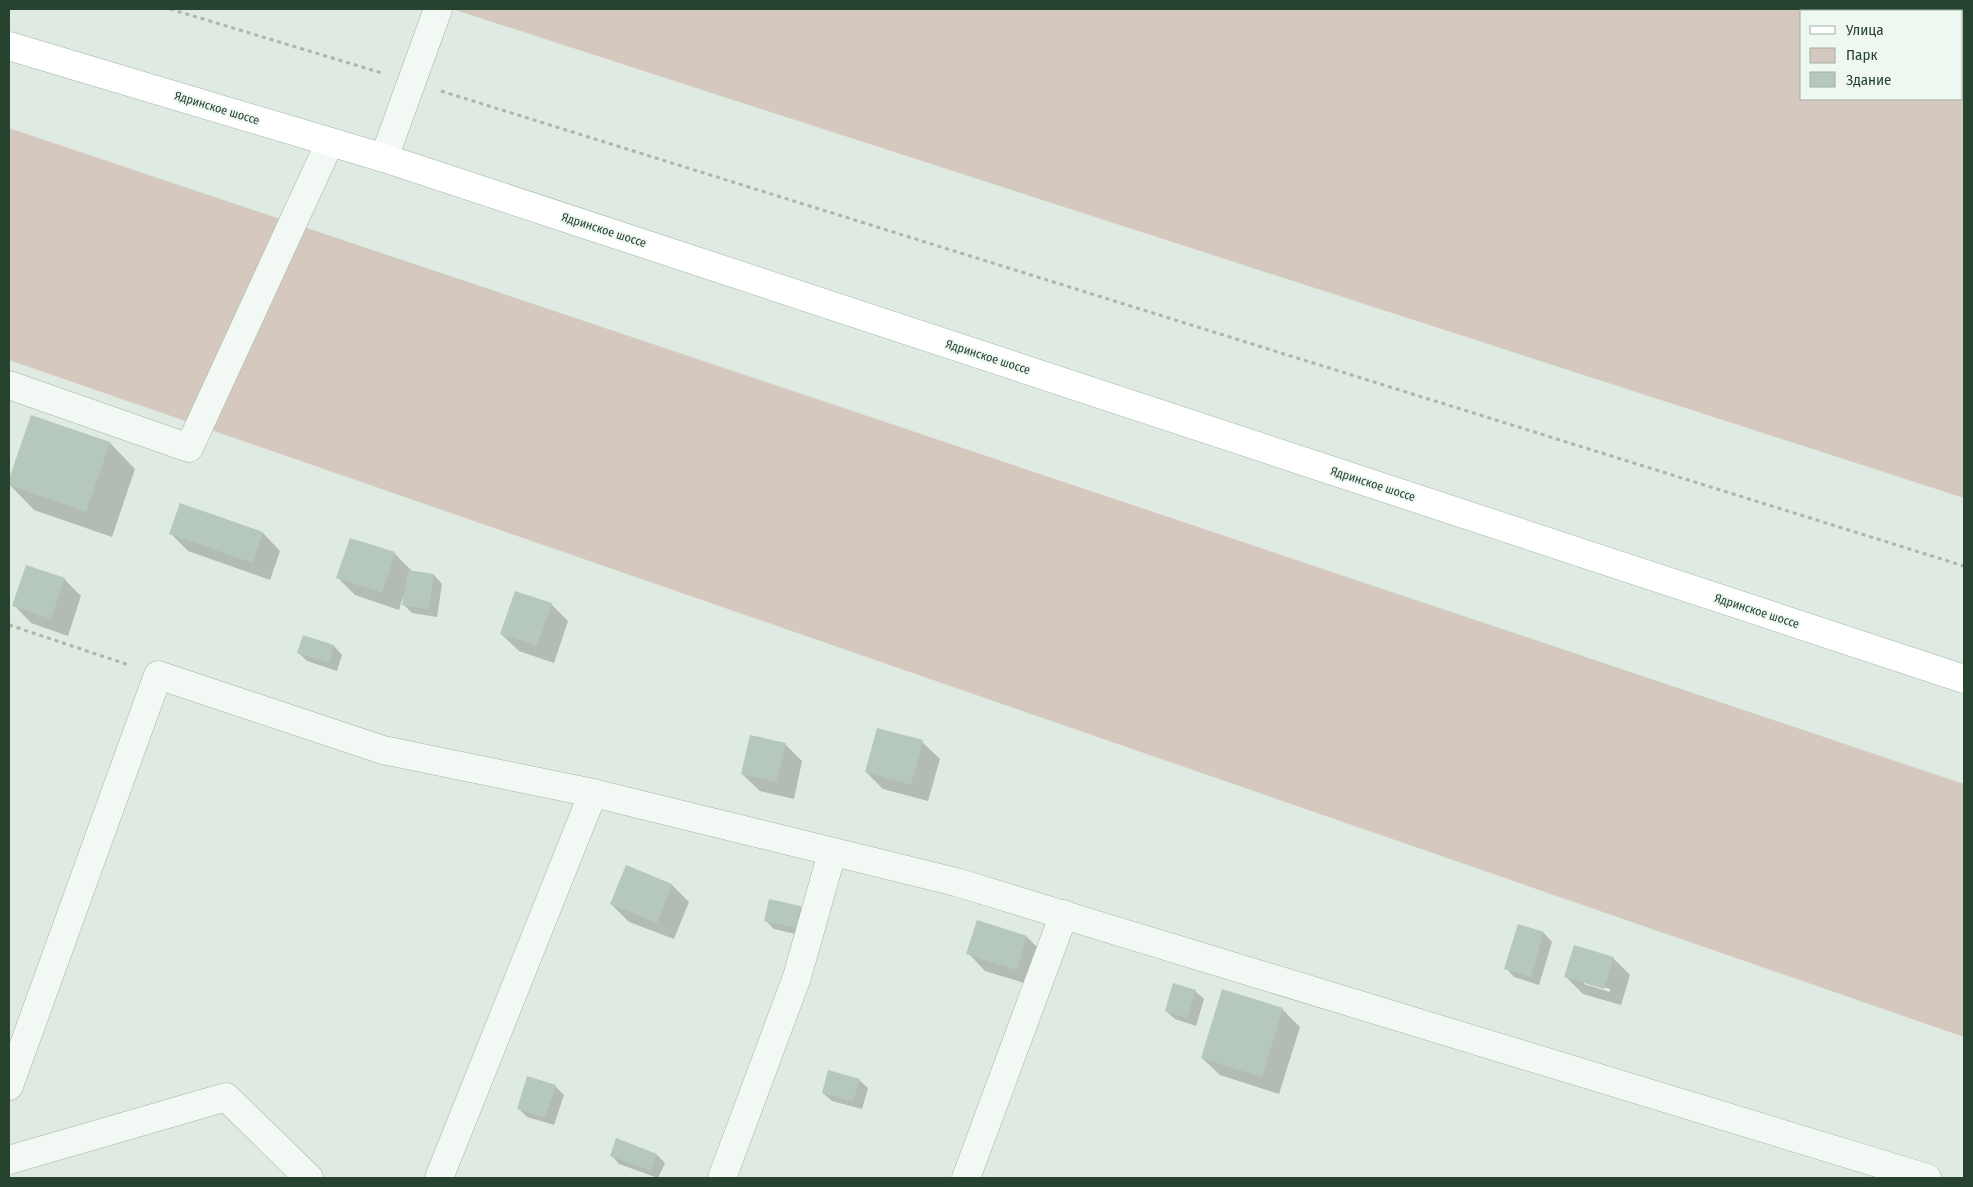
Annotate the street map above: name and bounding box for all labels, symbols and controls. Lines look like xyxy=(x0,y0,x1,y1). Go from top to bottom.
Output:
legend xyxy=(1800,10,1963,100)
text: Улица xyxy=(1845,21,1884,39)
text: Парк xyxy=(1846,46,1877,64)
text: Здание xyxy=(1846,71,1892,89)
street label: Ядринское шоссе xyxy=(173,88,261,128)
street label: Ядринское шоссе xyxy=(560,210,648,250)
street label: Ядринское шоссе xyxy=(944,337,1032,377)
street label: Ядринское шоссе xyxy=(1329,464,1417,504)
street label: Ядринское шоссе xyxy=(1713,591,1801,631)

